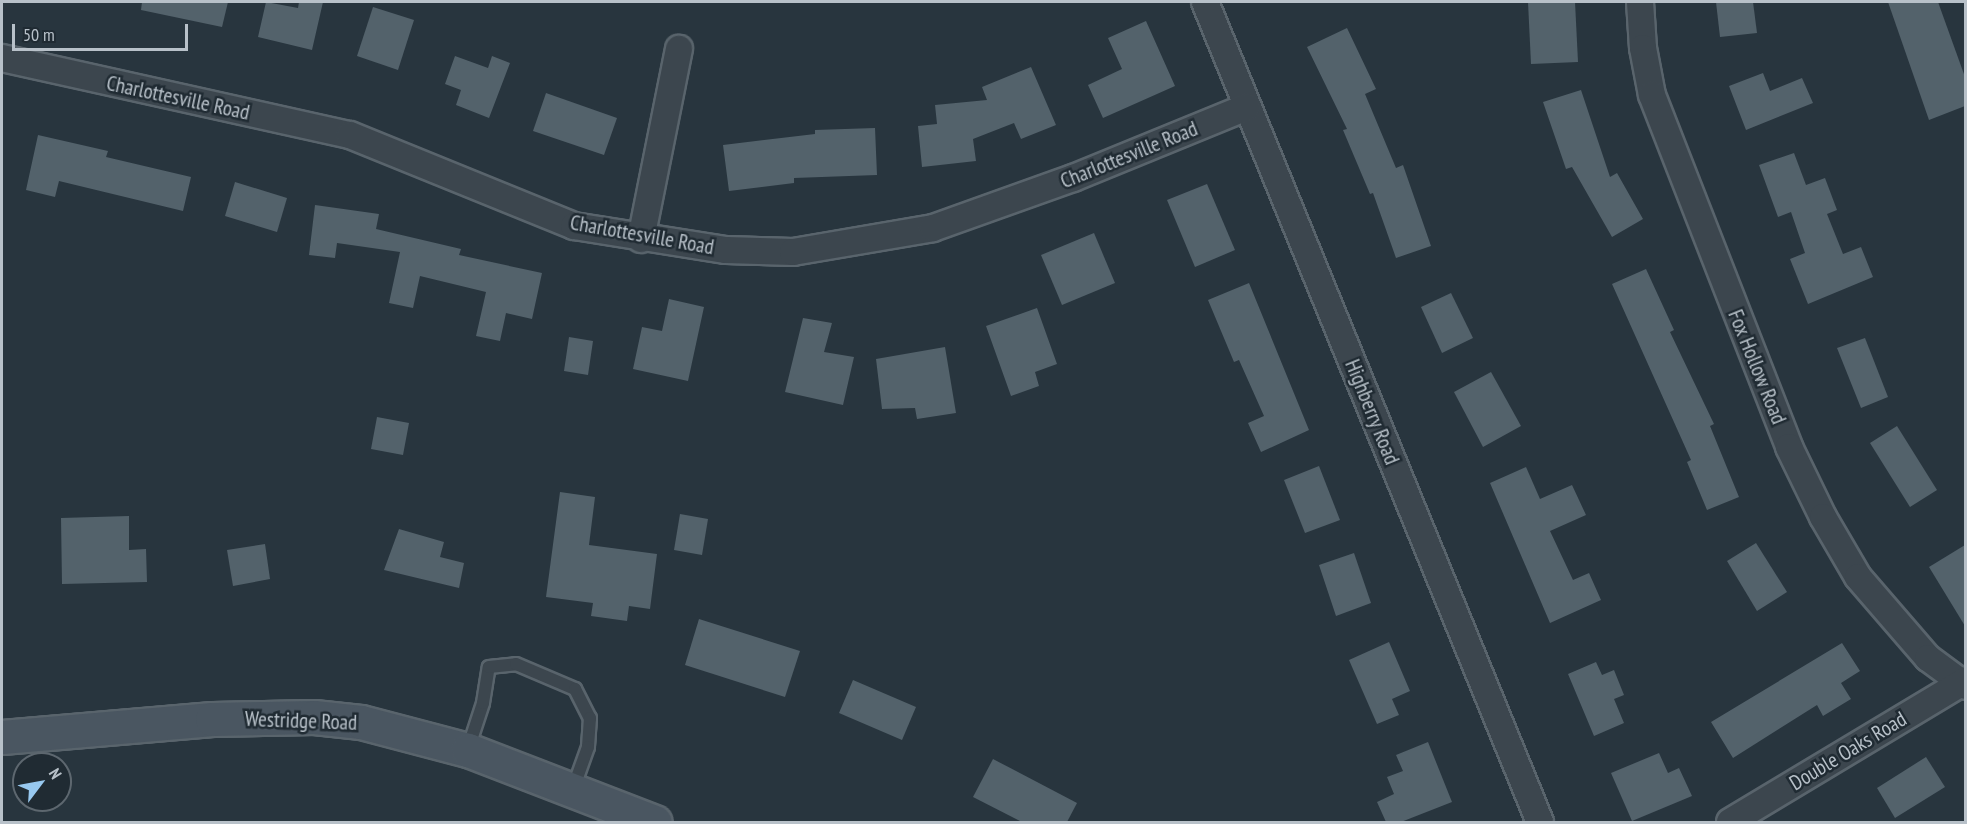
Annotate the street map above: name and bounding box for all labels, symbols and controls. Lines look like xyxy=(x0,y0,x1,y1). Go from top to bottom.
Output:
scale bar xyxy=(15,12,190,50)
text: 50 m xyxy=(23,23,55,46)
street label: Charlottesville Road xyxy=(104,71,252,125)
street label: Charlottesville Road xyxy=(1057,116,1201,194)
street label: Charlottesville Road xyxy=(568,210,716,260)
street label: Fox Hollow Road xyxy=(1722,306,1792,428)
street label: Highberry Road xyxy=(1339,356,1405,468)
street label: Westridge Road xyxy=(244,706,358,736)
street label: Double Oaks Road xyxy=(1785,706,1911,796)
north arrow xyxy=(12,752,72,812)
text: N xyxy=(45,765,66,782)

